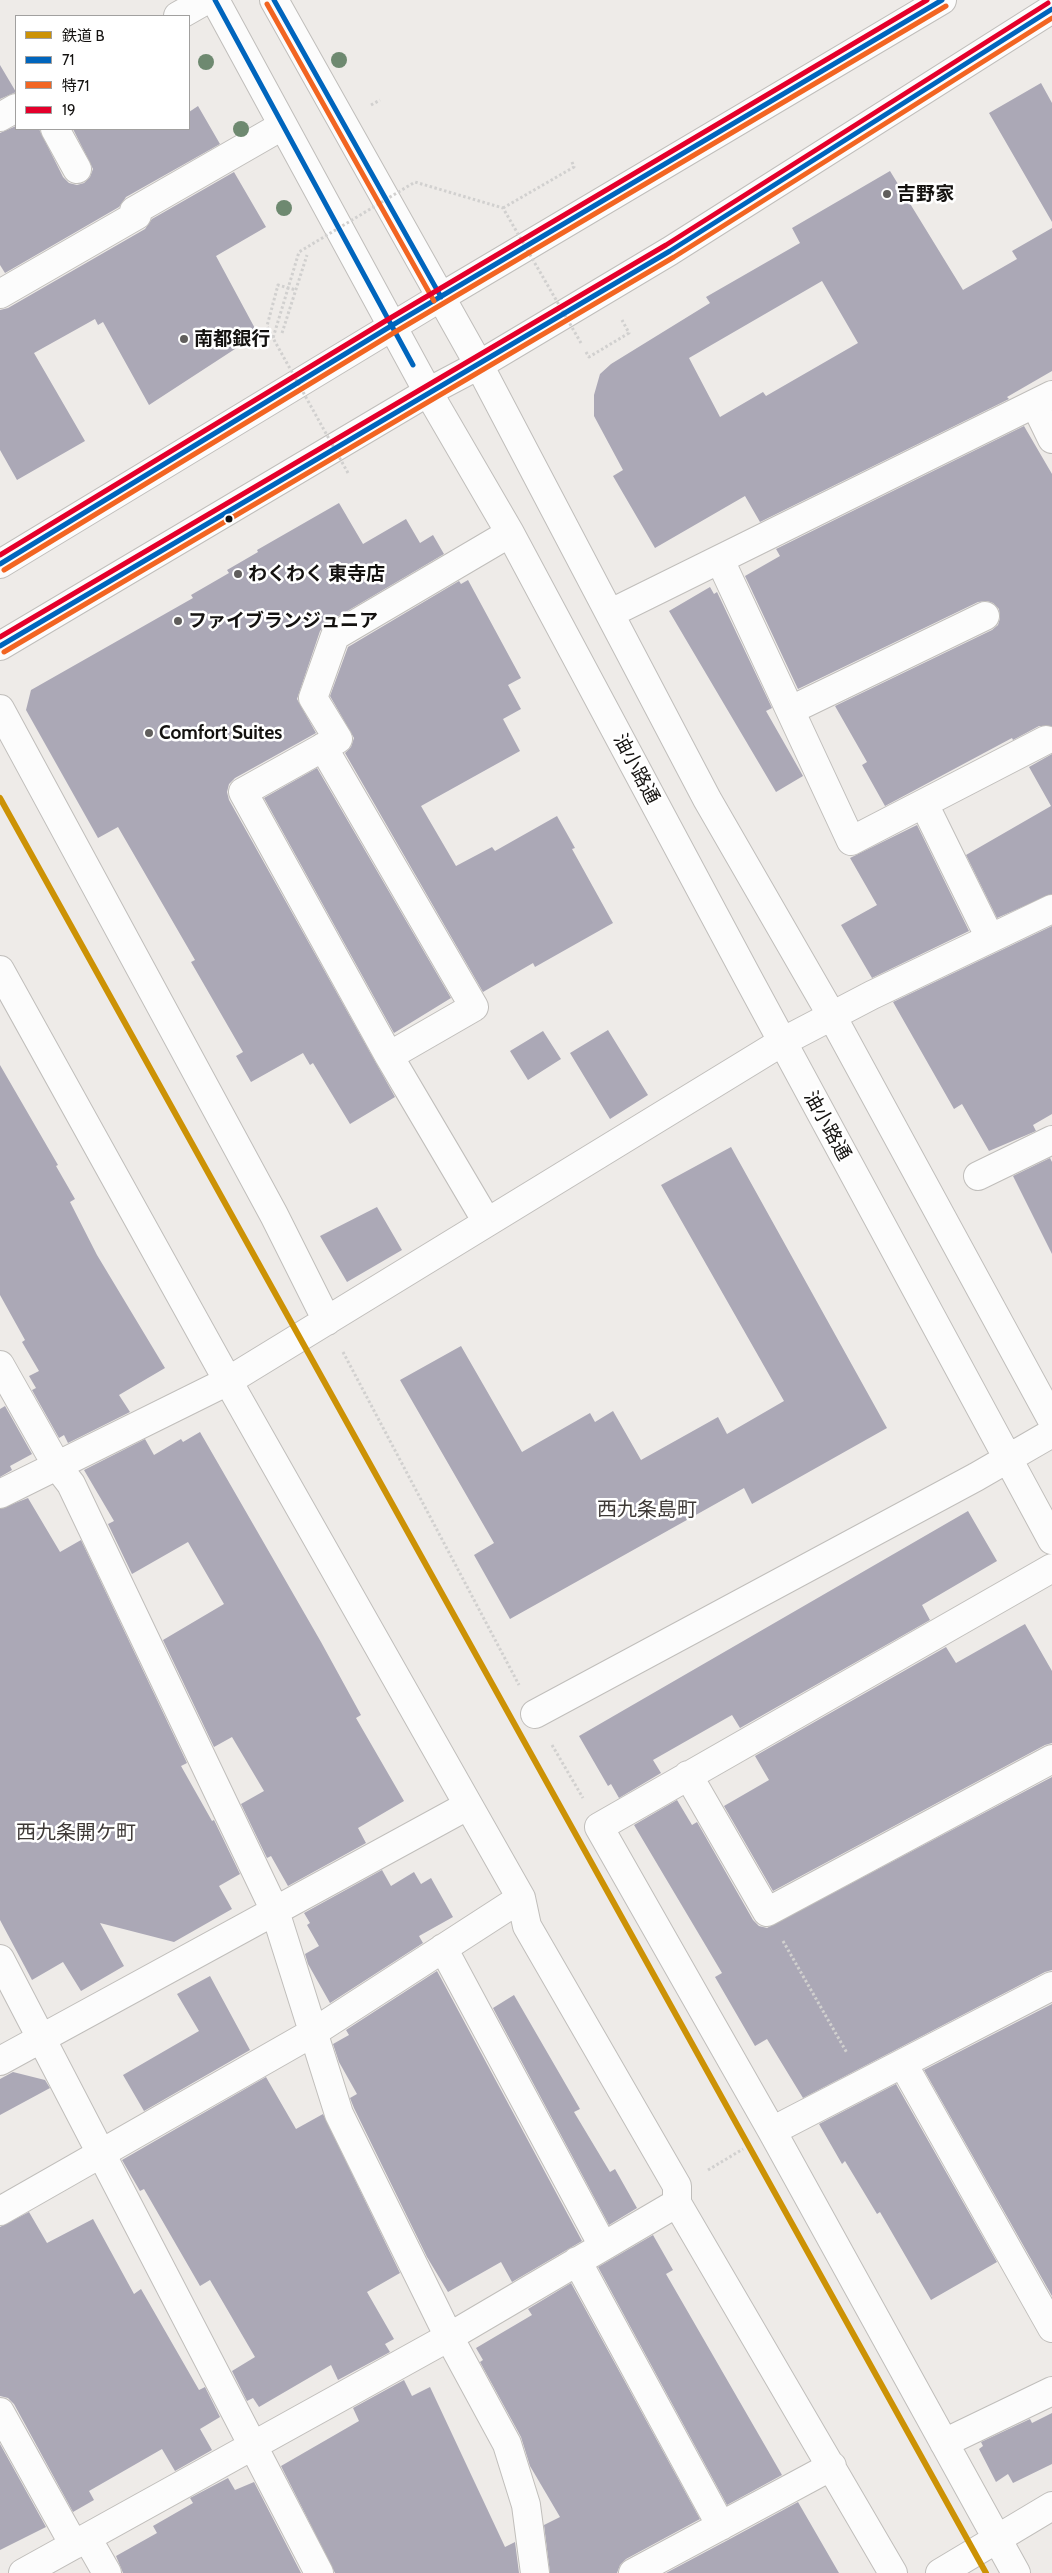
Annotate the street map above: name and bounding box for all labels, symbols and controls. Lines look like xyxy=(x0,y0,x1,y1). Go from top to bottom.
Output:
legend xyxy=(15,15,190,130)
text: 鉄道 B xyxy=(62,27,104,45)
text: 71 xyxy=(62,51,74,69)
text: 特71 xyxy=(62,77,89,95)
text: 19 xyxy=(62,101,75,119)
place label: 吉野家 xyxy=(897,183,954,205)
marker: 吉野家 xyxy=(881,188,893,200)
place label: 南都銀行 xyxy=(194,328,270,350)
marker: 南都銀行 xyxy=(178,333,190,345)
unlabelled marker xyxy=(224,514,234,524)
place label: わくわく 東寺店 xyxy=(248,563,385,585)
marker: わくわく 東寺店 xyxy=(232,568,244,580)
place label: ファイブランジュニア xyxy=(188,610,378,632)
marker: ファイブランジュニア xyxy=(172,615,184,627)
place label: Comfort Suites xyxy=(159,722,282,744)
marker: Comfort Suites xyxy=(143,727,155,739)
street label: 油小路通 xyxy=(608,730,664,808)
street label: 油小路通 xyxy=(799,1087,855,1165)
district label: 西九条島町 xyxy=(597,1498,697,1522)
district label: 西九条開ケ町 xyxy=(16,1821,136,1845)

